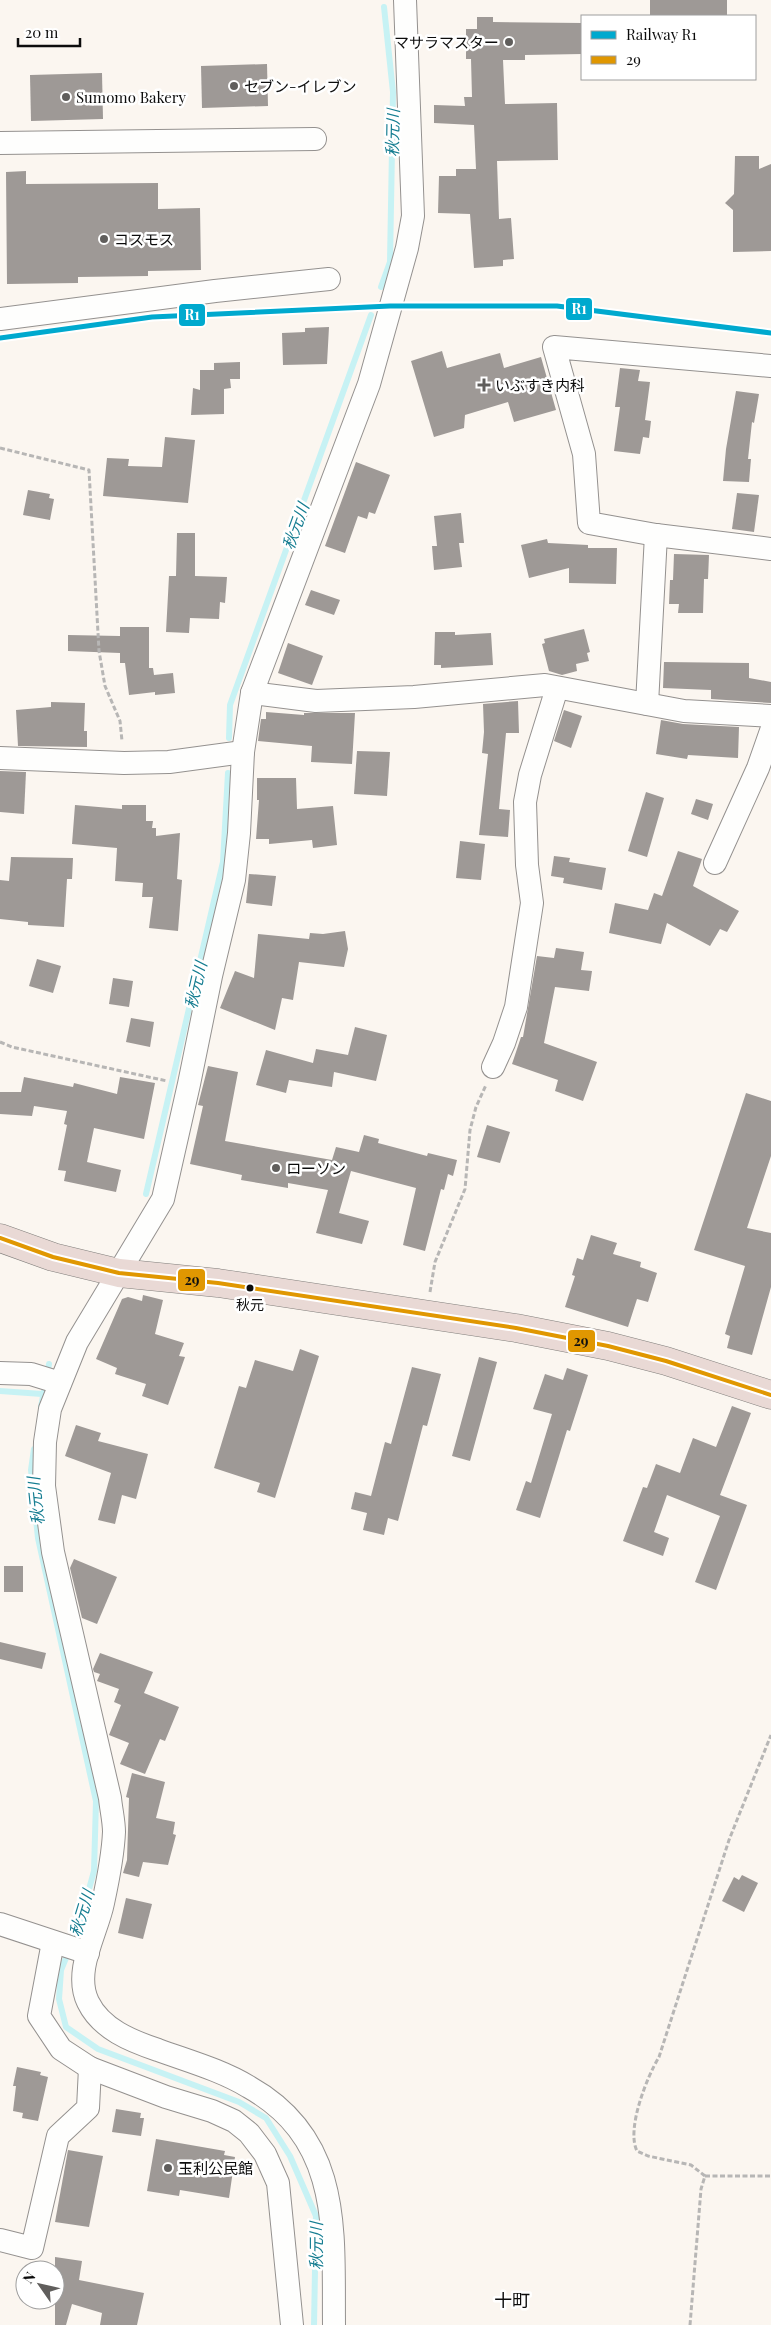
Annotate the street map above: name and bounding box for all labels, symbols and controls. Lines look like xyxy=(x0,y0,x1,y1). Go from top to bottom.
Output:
scale bar xyxy=(18,15,80,47)
legend xyxy=(581,15,756,80)
text: 20 m xyxy=(25,22,59,42)
text: Railway R1 xyxy=(626,24,697,44)
place label: マサラマスター xyxy=(394,32,499,52)
marker: マサラマスター xyxy=(503,36,515,48)
text: 29 xyxy=(626,49,641,69)
place label: セブン-イレブン xyxy=(244,76,357,96)
marker: セブン-イレブン xyxy=(228,80,240,92)
place label: Sumomo Bakery xyxy=(76,87,187,107)
marker: Sumomo Bakery xyxy=(60,91,72,103)
water label: 秋元川 xyxy=(381,107,403,157)
place label: コスモス xyxy=(114,229,174,249)
marker: コスモス xyxy=(98,233,110,245)
line badge: R1 xyxy=(565,297,593,321)
text: R1 xyxy=(571,299,587,318)
line badge: R1 xyxy=(178,303,206,327)
text: R1 xyxy=(184,305,200,324)
place label: いぶすき内科 xyxy=(495,375,585,395)
marker: いぶすき内科 xyxy=(477,378,491,392)
water label: 秋元川 xyxy=(277,498,314,552)
water label: 秋元川 xyxy=(179,957,211,1011)
place label: ローソン xyxy=(286,1158,346,1178)
marker: ローソン xyxy=(270,1162,282,1174)
line badge: 29 xyxy=(177,1268,206,1292)
text: 29 xyxy=(184,1270,200,1289)
marker: 秋元 xyxy=(245,1283,255,1293)
place label: 秋元 xyxy=(236,1295,264,1314)
line badge: 29 xyxy=(567,1329,596,1353)
text: 29 xyxy=(573,1331,589,1350)
water label: 秋元川 xyxy=(22,1474,48,1526)
water label: 秋元川 xyxy=(64,1885,99,1939)
place label: 玉利公民館 xyxy=(178,2158,253,2178)
marker: 玉利公民館 xyxy=(162,2162,174,2174)
water label: 秋元川 xyxy=(305,2220,326,2270)
north arrow xyxy=(15,2260,65,2310)
text: N xyxy=(18,2268,40,2287)
district label: 十町 xyxy=(494,2288,530,2312)

